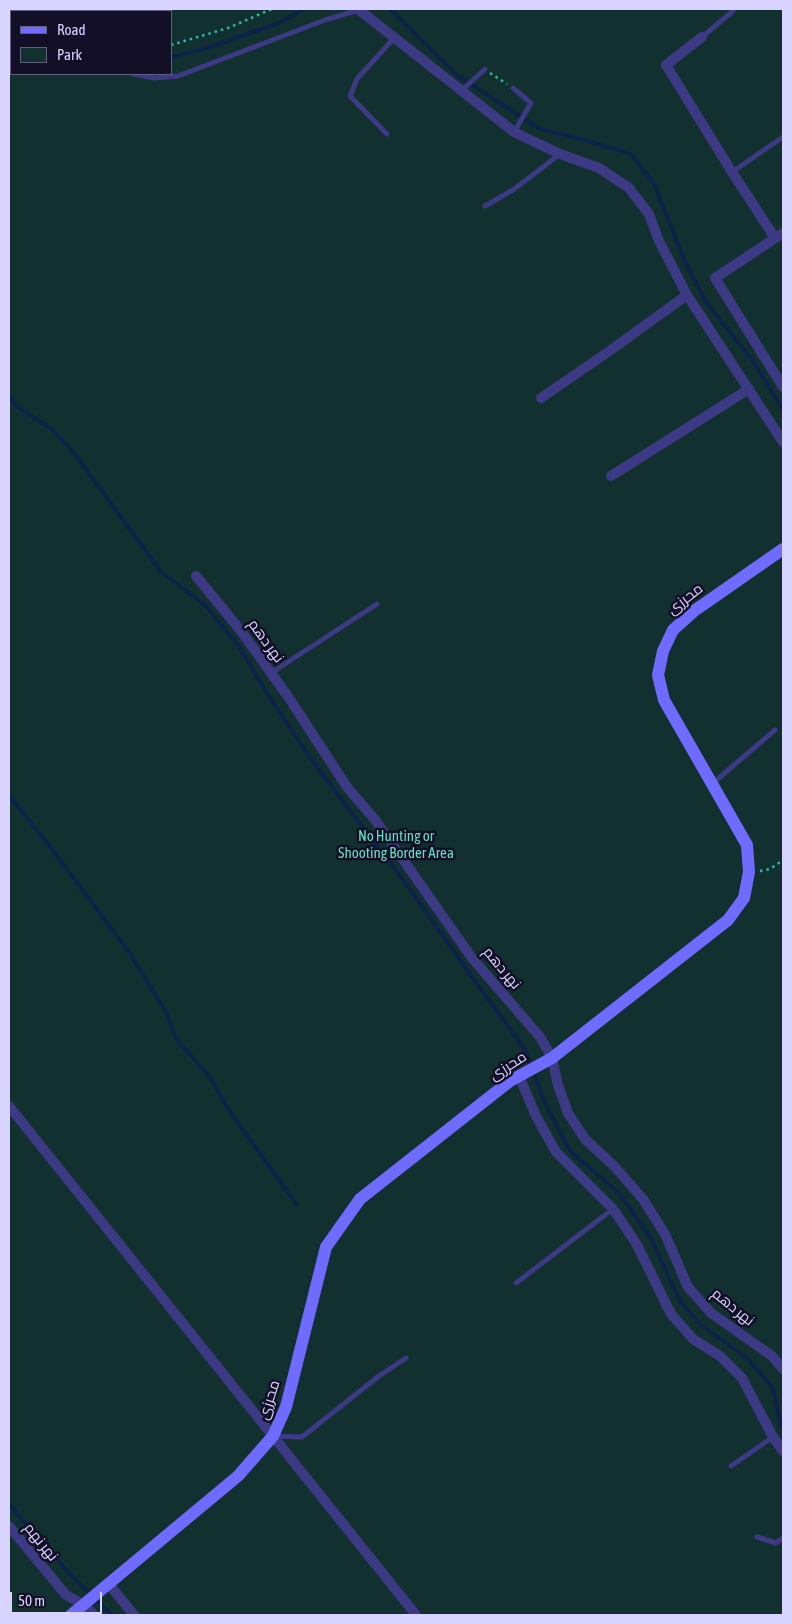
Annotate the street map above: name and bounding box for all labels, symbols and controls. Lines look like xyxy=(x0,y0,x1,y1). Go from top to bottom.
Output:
legend xyxy=(10,10,172,75)
text: Road xyxy=(57,21,86,38)
text: Park xyxy=(57,46,82,63)
street label: محرزی xyxy=(663,579,707,619)
street label: نهر دهم xyxy=(244,616,288,666)
park label: No Hunting or Shooting Border Area xyxy=(338,827,454,862)
street label: نهر دهم xyxy=(479,943,525,993)
street label: محرزی xyxy=(486,1048,530,1084)
street label: نهر دهم xyxy=(708,1284,758,1330)
street label: محرزی xyxy=(254,1378,284,1422)
street label: نهر نهم xyxy=(20,1519,62,1565)
scale bar xyxy=(12,1582,105,1614)
text: 50 m xyxy=(18,1592,45,1609)

